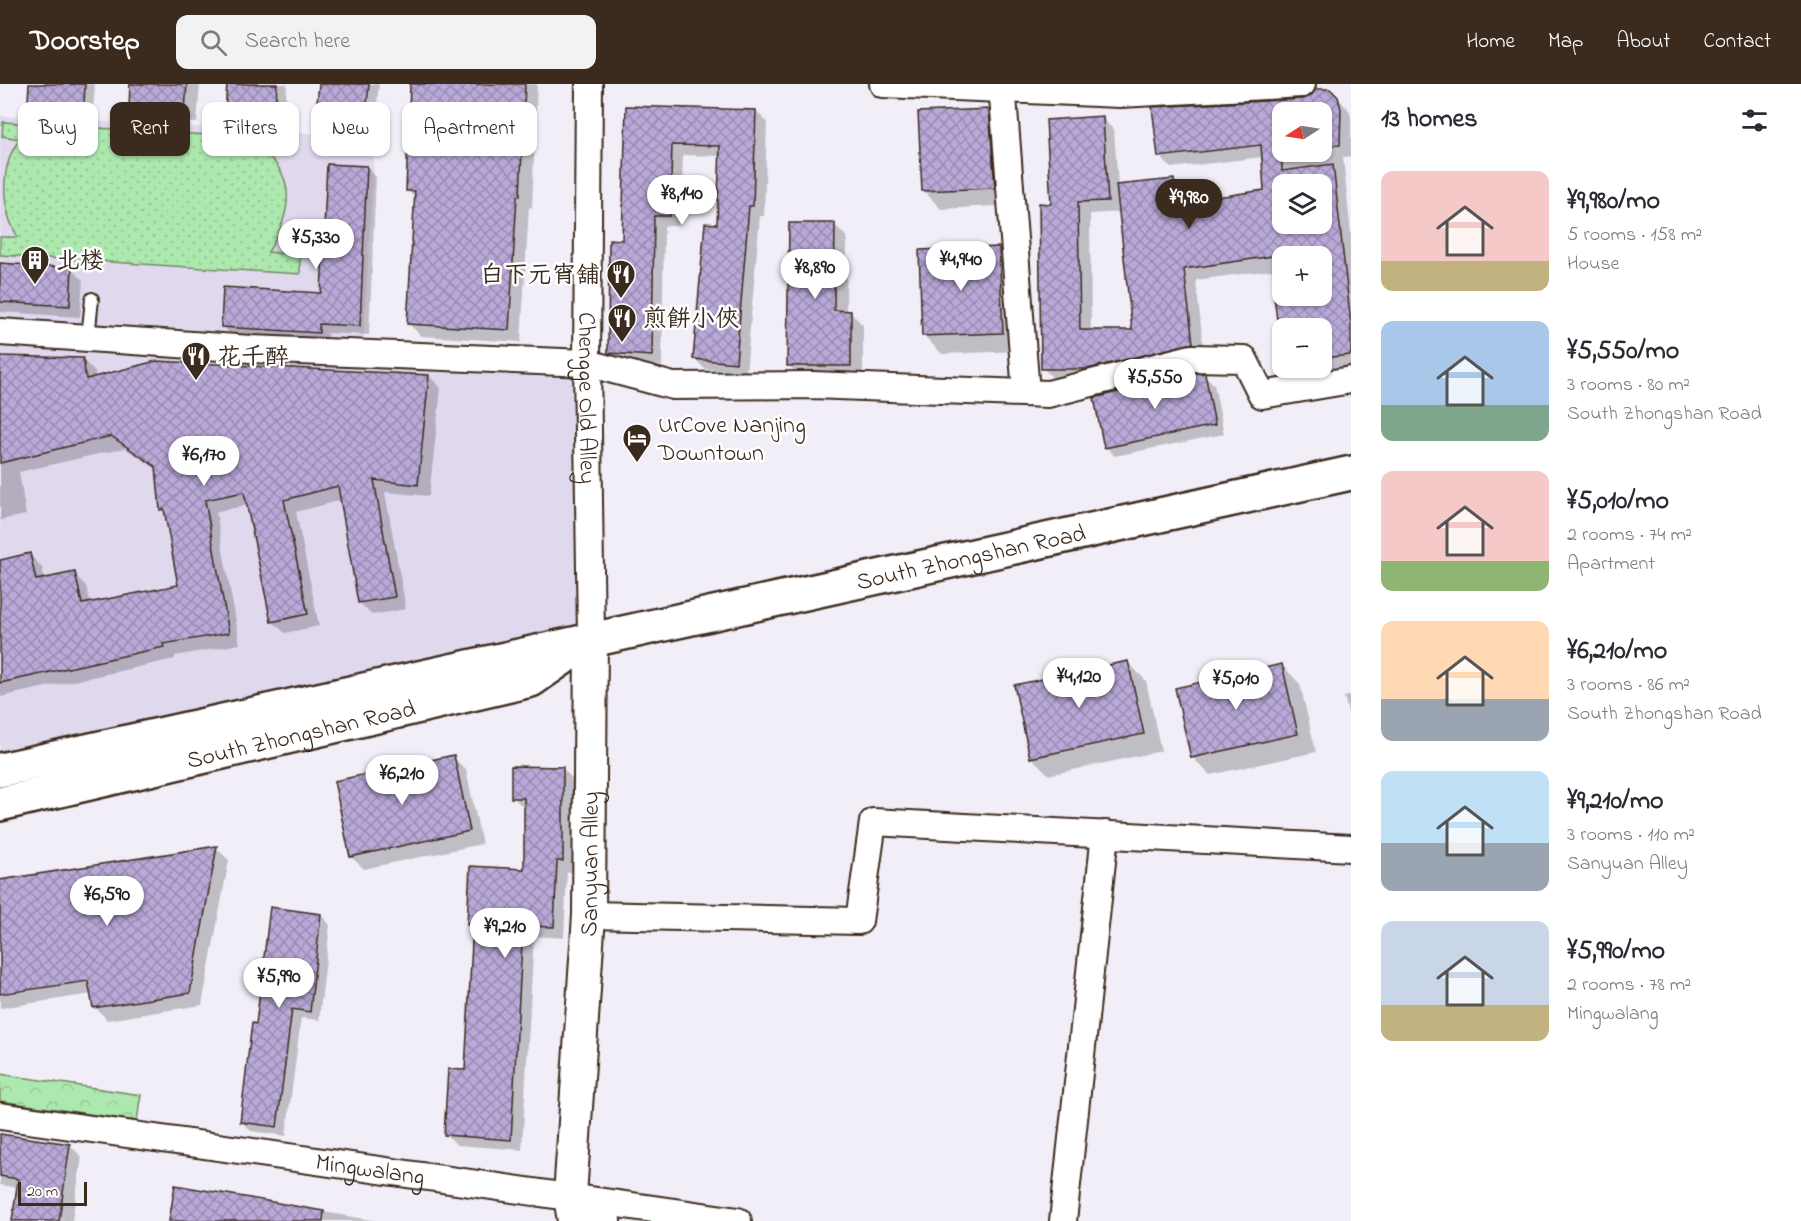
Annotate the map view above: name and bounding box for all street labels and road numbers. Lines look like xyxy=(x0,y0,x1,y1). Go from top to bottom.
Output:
street label: Chengge Old Alley xyxy=(567,312,604,484)
street label: South Zhongshan Road xyxy=(853,517,1090,601)
street label: South Zhongshan Road xyxy=(184,692,420,780)
street label: Sanyuan Alley xyxy=(573,791,611,938)
street label: Mingwalang xyxy=(313,1146,427,1196)

